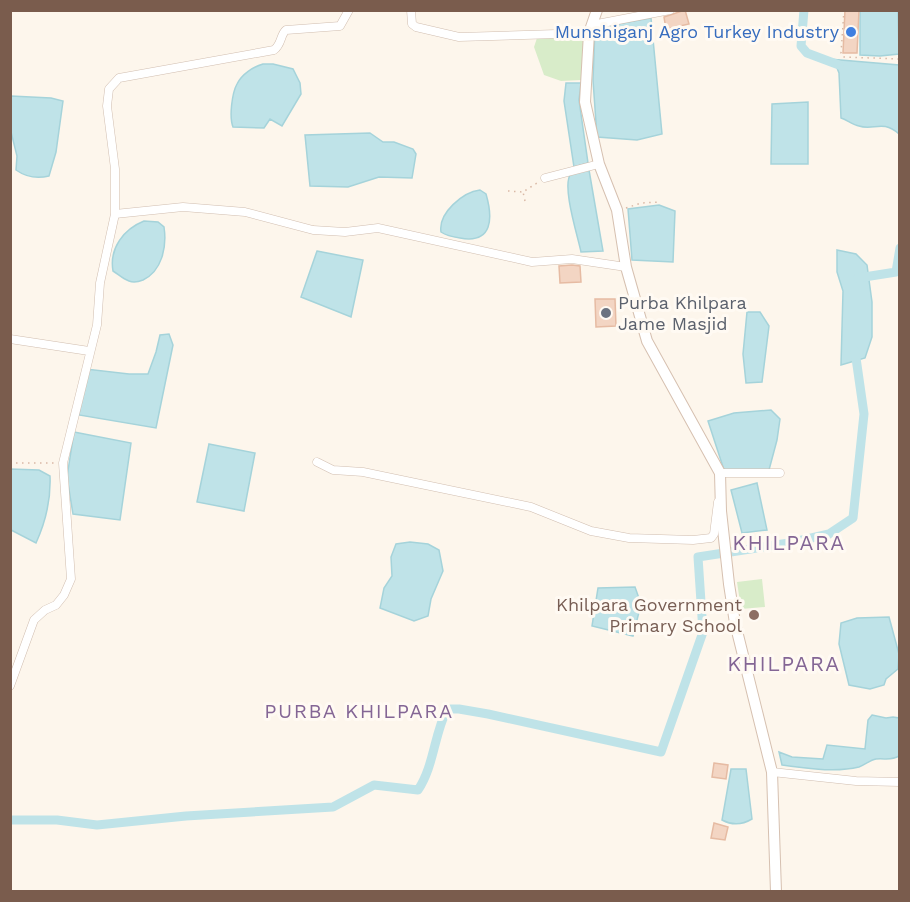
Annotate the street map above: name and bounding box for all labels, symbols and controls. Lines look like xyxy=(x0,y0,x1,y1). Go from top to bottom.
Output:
place label: Munshiganj Agro Turkey Industry xyxy=(555,21,840,42)
marker: Munshiganj Agro Turkey Industry xyxy=(844,25,858,39)
place label: Purba Khilpara Jame Masjid xyxy=(618,292,747,334)
marker: Purba Khilpara Jame Masjid xyxy=(599,306,613,320)
district label: KHILPARA xyxy=(732,530,846,555)
place label: Khilpara Government Primary School xyxy=(556,594,742,636)
marker: Khilpara Government Primary School xyxy=(747,608,761,622)
district label: KHILPARA xyxy=(727,651,841,676)
district label: PURBA KHILPARA xyxy=(264,699,454,723)

